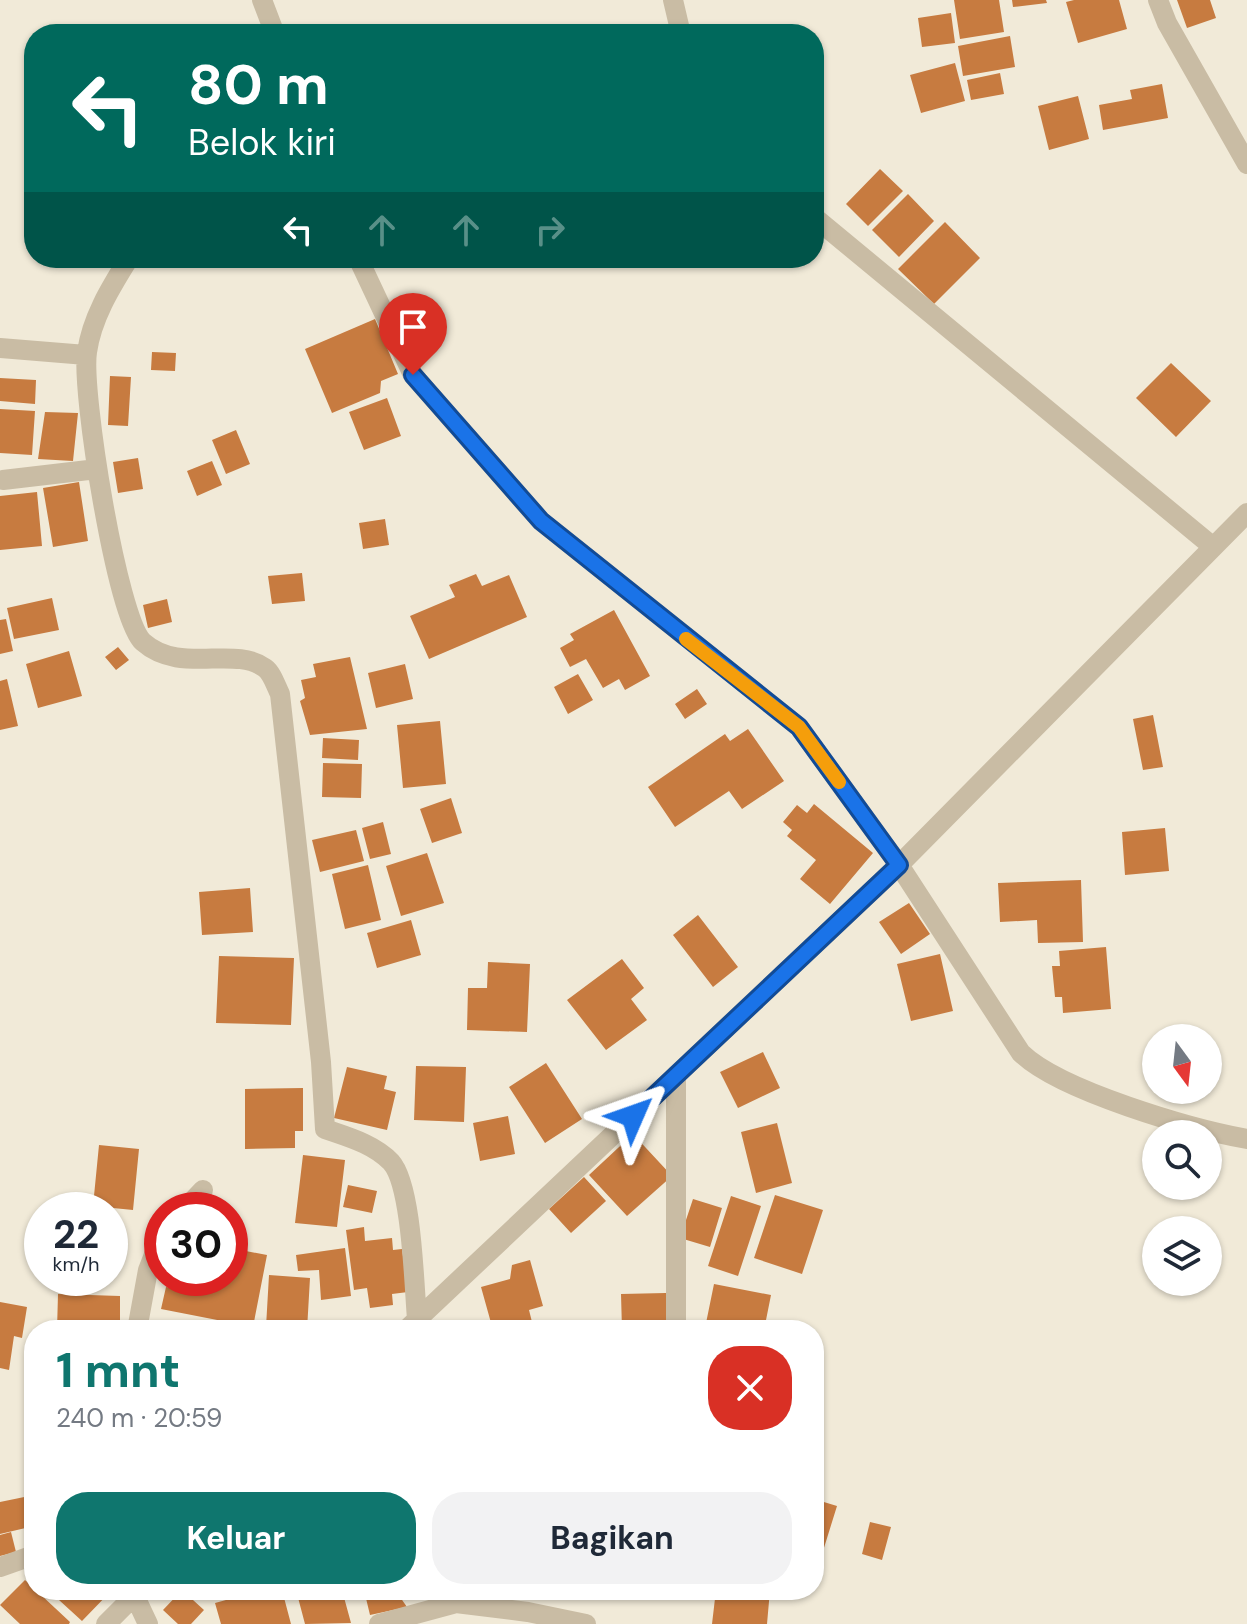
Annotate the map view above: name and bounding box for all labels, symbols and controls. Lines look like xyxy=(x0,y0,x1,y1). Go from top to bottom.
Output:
text: 80 m xyxy=(188,48,329,121)
icon: left xyxy=(56,56,160,160)
text: Belok kiri xyxy=(188,119,336,166)
icon: left xyxy=(276,208,320,252)
icon: ahead xyxy=(360,208,404,252)
icon: ahead xyxy=(444,208,488,252)
icon: right xyxy=(528,208,572,252)
pin xyxy=(379,293,447,375)
icon: arrive xyxy=(391,305,435,349)
north arrow xyxy=(1142,1024,1222,1104)
map controls xyxy=(1142,1024,1222,1296)
position arrow xyxy=(591,1074,675,1158)
button: search xyxy=(1142,1120,1222,1200)
speed limit sign: 30 xyxy=(144,1192,248,1296)
text: 22 xyxy=(53,1208,99,1260)
button: layers xyxy=(1142,1216,1222,1296)
text: km/h xyxy=(52,1251,100,1277)
text: 1 mnt xyxy=(56,1339,180,1402)
button: close xyxy=(708,1346,792,1430)
text: 240 m · 20:59 xyxy=(56,1401,222,1435)
button: Keluar xyxy=(56,1492,416,1584)
button: Bagikan xyxy=(432,1492,792,1584)

